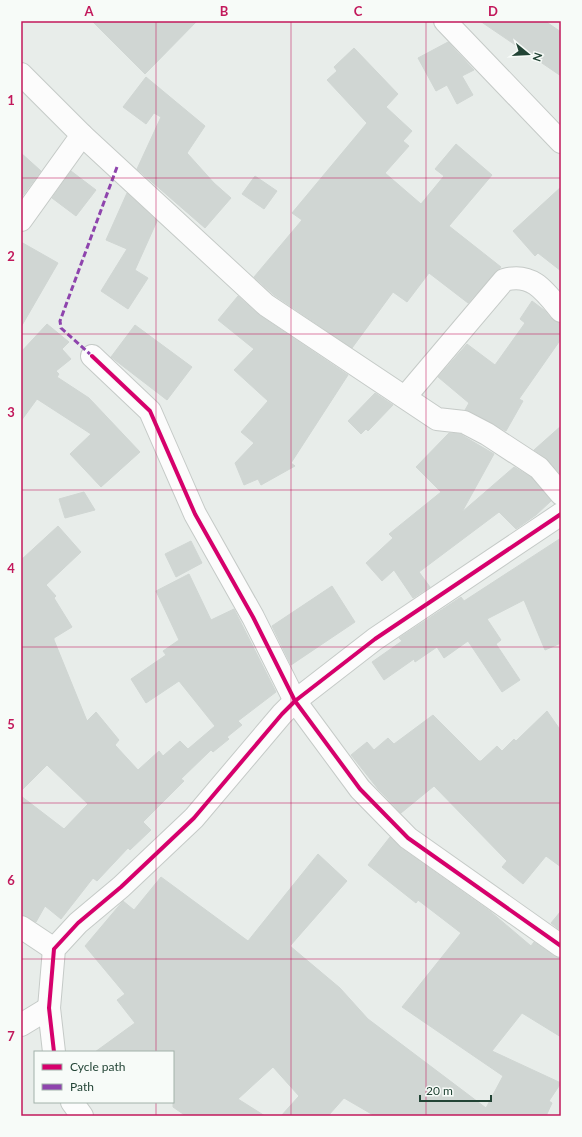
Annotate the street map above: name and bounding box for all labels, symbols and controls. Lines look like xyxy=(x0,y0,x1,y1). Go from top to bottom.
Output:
text: A xyxy=(83,3,94,19)
text: B xyxy=(220,3,229,19)
text: C xyxy=(354,3,363,19)
text: D xyxy=(488,3,498,19)
north arrow xyxy=(508,34,548,74)
text: N xyxy=(530,51,545,63)
text: 1 xyxy=(7,92,15,108)
text: 2 xyxy=(7,248,15,264)
text: 3 xyxy=(7,404,15,420)
text: 4 xyxy=(7,560,15,576)
text: 5 xyxy=(7,716,15,732)
text: 6 xyxy=(7,872,15,888)
text: 7 xyxy=(7,1028,15,1044)
legend xyxy=(34,1051,174,1103)
text: Cycle path xyxy=(70,1059,125,1074)
scale bar xyxy=(420,1077,491,1103)
text: Path xyxy=(70,1079,94,1094)
text: 20 m xyxy=(426,1083,453,1098)

